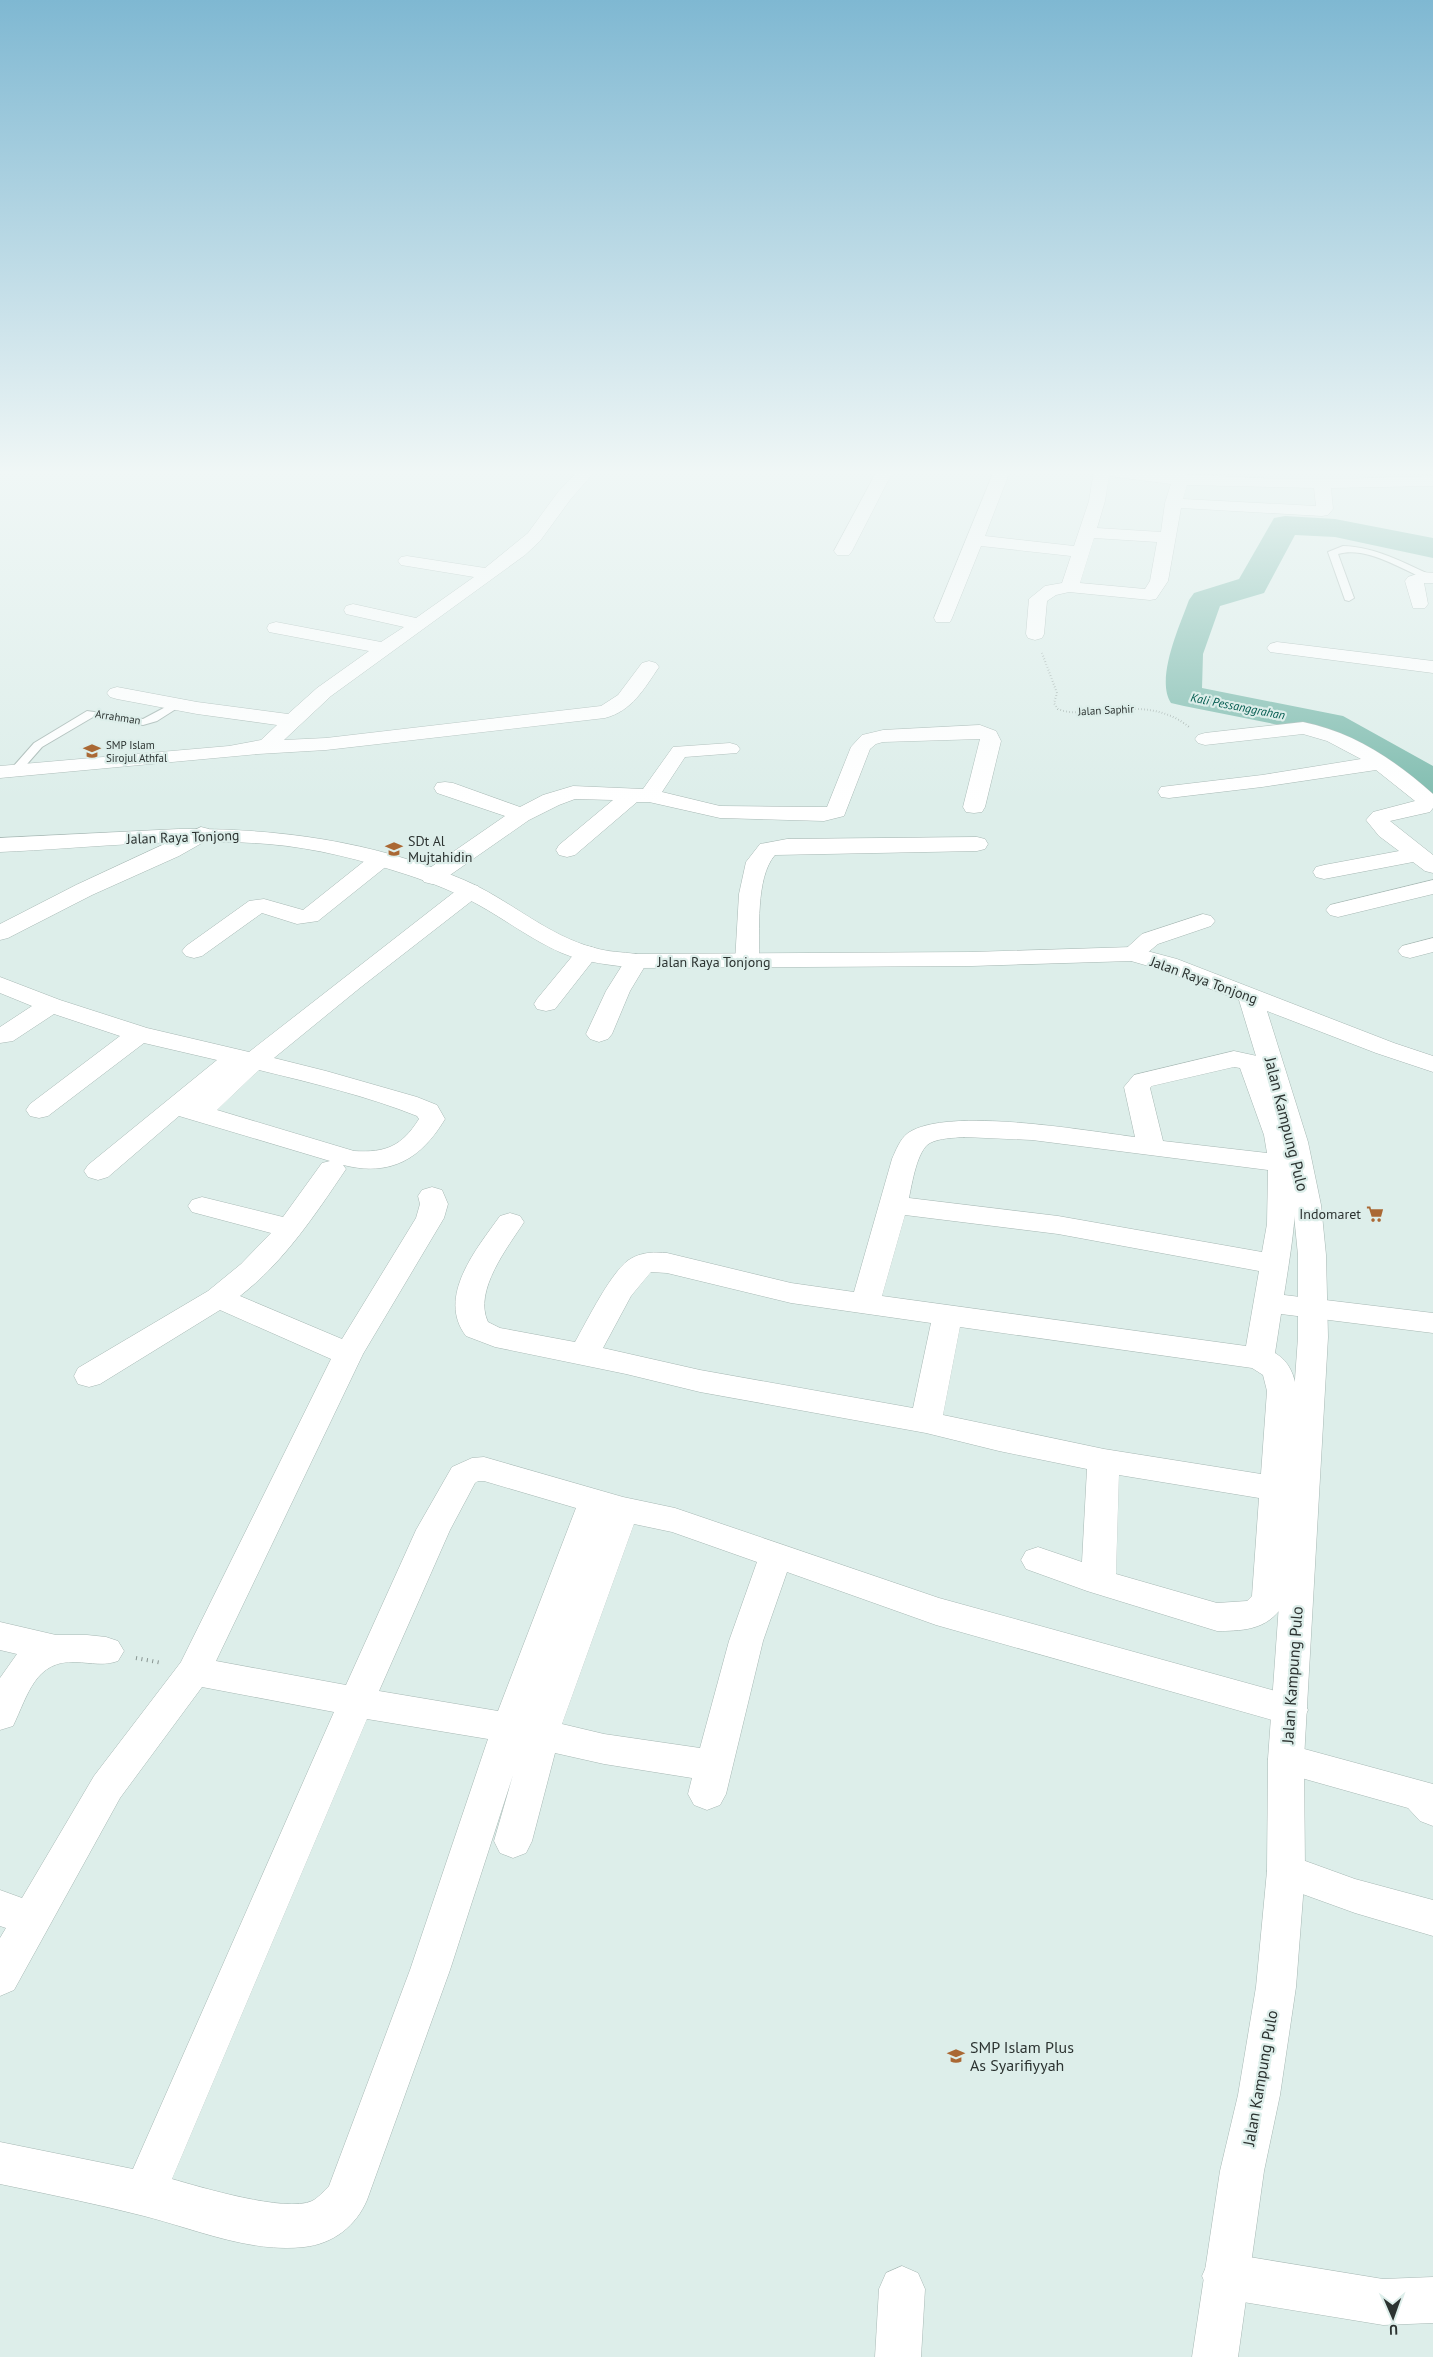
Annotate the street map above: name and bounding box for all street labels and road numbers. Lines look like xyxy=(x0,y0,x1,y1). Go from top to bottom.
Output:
street label: Jalan Saphir xyxy=(1077,702,1135,719)
street label: Arrahman xyxy=(94,707,142,727)
street label: Jalan Raya Tonjong xyxy=(125,826,240,848)
street label: Jalan Raya Tonjong xyxy=(1147,952,1260,1008)
street label: Jalan Raya Tonjong xyxy=(657,953,770,971)
street label: Jalan Kampung Pulo xyxy=(1260,1054,1313,1193)
street label: Jalan Kampung Pulo xyxy=(1277,1606,1307,1745)
street label: Jalan Kampung Pulo xyxy=(1238,2008,1282,2148)

